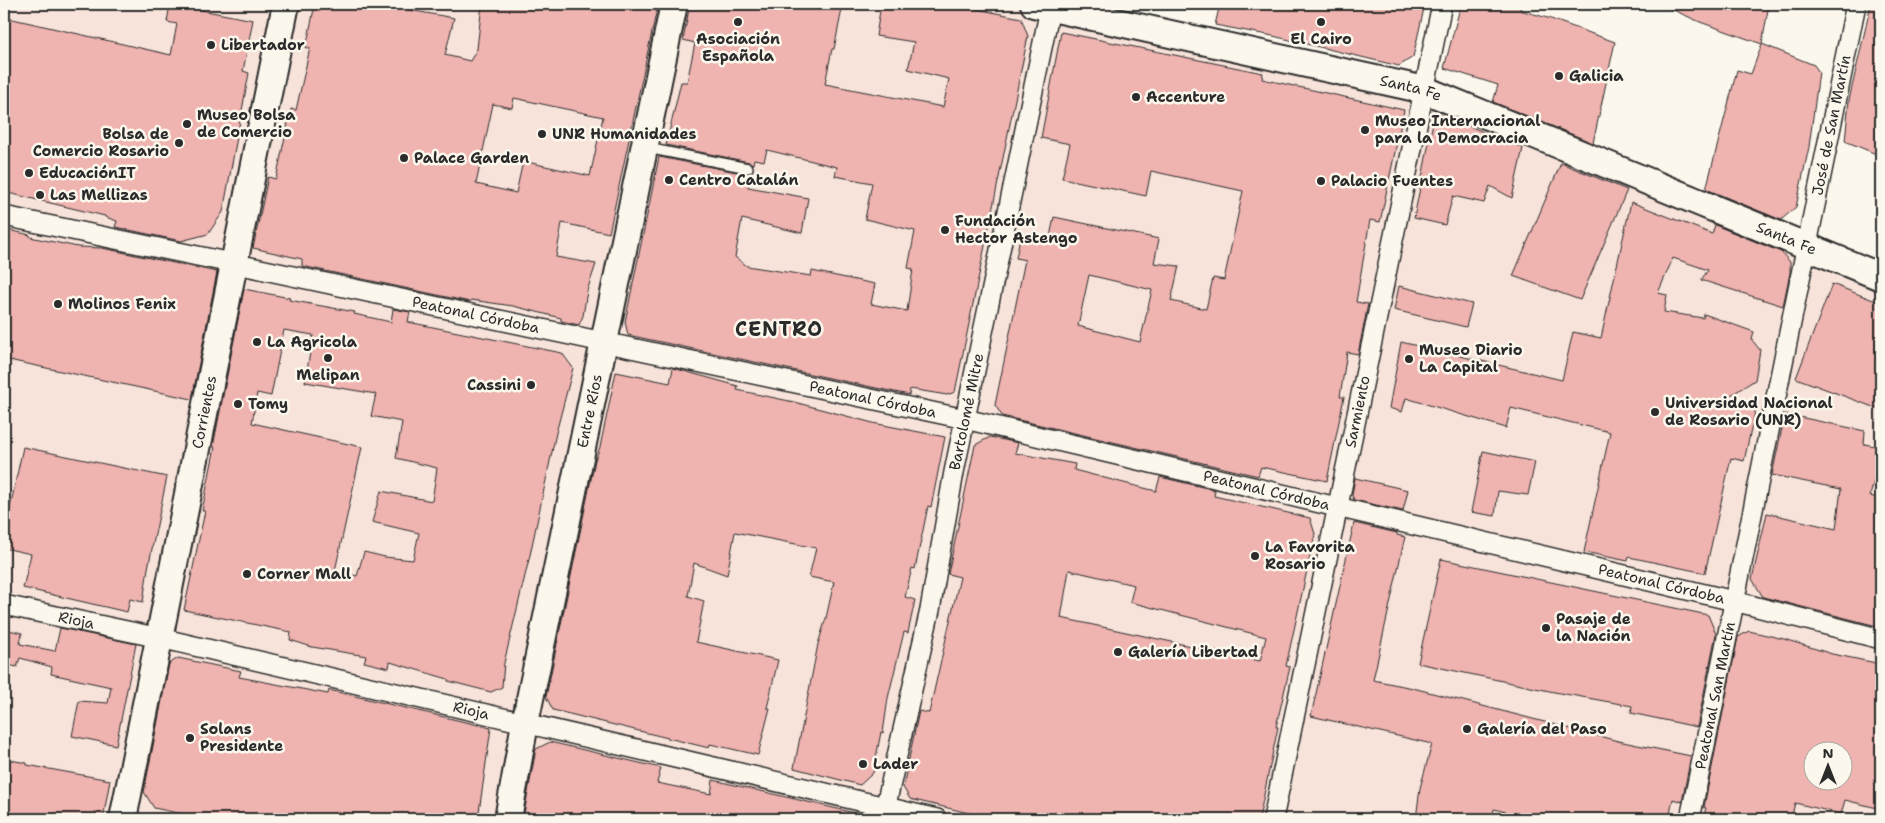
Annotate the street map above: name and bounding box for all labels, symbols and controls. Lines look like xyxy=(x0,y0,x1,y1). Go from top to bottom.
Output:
marker: Asociación Española xyxy=(732,16,744,28)
marker: El Cairo xyxy=(1315,16,1327,28)
place label: Asociación Española xyxy=(696,29,780,66)
place label: El Cairo xyxy=(1290,29,1352,49)
place label: Libertador xyxy=(221,35,305,55)
marker: Libertador xyxy=(205,39,217,51)
street label: José de San Martín xyxy=(1807,53,1855,197)
place label: Galicia xyxy=(1569,66,1624,86)
street label: Santa Fe xyxy=(1378,70,1445,106)
marker: Galicia xyxy=(1553,70,1565,82)
place label: Accenture xyxy=(1146,87,1225,107)
marker: Accenture xyxy=(1130,91,1142,103)
place label: Museo Bolsa de Comercio xyxy=(197,105,296,142)
place label: Museo Internacional para la Democracia xyxy=(1375,111,1540,148)
marker: Museo Bolsa de Comercio xyxy=(181,118,193,130)
place label: Bolsa de Comercio Rosario xyxy=(33,124,169,161)
place label: UNR Humanidades xyxy=(552,124,697,144)
marker: Museo Internacional para la Democracia xyxy=(1359,124,1371,136)
marker: UNR Humanidades xyxy=(536,128,548,140)
marker: Bolsa de Comercio Rosario xyxy=(173,137,185,149)
place label: Palace Garden xyxy=(414,148,529,168)
marker: Palace Garden xyxy=(398,152,410,164)
place label: EducaciónIT xyxy=(39,163,136,183)
marker: EducaciónIT xyxy=(23,167,35,179)
place label: Centro Catalán xyxy=(679,170,799,190)
place label: Palacio Fuentes xyxy=(1331,171,1453,191)
marker: Centro Catalán xyxy=(663,174,675,186)
marker: Palacio Fuentes xyxy=(1315,175,1327,187)
place label: Las Mellizas xyxy=(50,185,148,205)
marker: Las Mellizas xyxy=(34,189,46,201)
place label: Fundación Hector Astengo xyxy=(955,211,1078,248)
street label: Santa Fe xyxy=(1753,217,1820,260)
marker: Fundación Hector Astengo xyxy=(939,224,951,236)
street label: Peatonal Córdoba xyxy=(410,292,542,338)
place label: Molinos Fenix xyxy=(68,294,176,314)
marker: Molinos Fenix xyxy=(52,298,64,310)
district label: CENTRO xyxy=(735,316,823,342)
place label: La Agricola xyxy=(267,332,358,352)
marker: La Agricola xyxy=(251,336,263,348)
place label: Museo Diario La Capital xyxy=(1419,340,1523,377)
street label: Bartolomé Mitre xyxy=(945,351,988,472)
marker: Melipan xyxy=(322,352,334,364)
marker: Museo Diario La Capital xyxy=(1403,353,1415,365)
place label: Melipan xyxy=(296,365,360,385)
street label: Entre Ríos xyxy=(572,372,607,450)
street label: Corrientes xyxy=(187,374,221,450)
street label: Sarmiento xyxy=(1340,374,1375,450)
place label: Cassini xyxy=(467,375,521,395)
street label: Peatonal Córdoba xyxy=(807,376,939,423)
marker: Cassini xyxy=(525,379,537,391)
place label: Universidad Nacional de Rosario (UNR) xyxy=(1665,393,1833,430)
place label: Tomy xyxy=(248,394,288,414)
marker: Tomy xyxy=(232,398,244,410)
marker: Universidad Nacional de Rosario (UNR) xyxy=(1649,406,1661,418)
street label: Peatonal Córdoba xyxy=(1201,466,1332,515)
place label: La Favorita Rosario xyxy=(1265,537,1355,574)
marker: La Favorita Rosario xyxy=(1249,550,1261,562)
street label: Peatonal Córdoba xyxy=(1596,559,1728,609)
place label: Corner Mall xyxy=(257,564,351,584)
marker: Corner Mall xyxy=(241,568,253,580)
street label: Rioja xyxy=(56,607,97,634)
place label: Pasaje de la Nación xyxy=(1556,609,1631,646)
street label: Peatonal San Martín xyxy=(1690,620,1740,771)
marker: Pasaje de la Nación xyxy=(1540,622,1552,634)
place label: Galería Libertad xyxy=(1128,642,1258,662)
marker: Galería Libertad xyxy=(1112,646,1124,658)
street label: Rioja xyxy=(451,697,492,725)
place label: Solans Presidente xyxy=(200,719,283,756)
place label: Galería del Paso xyxy=(1477,719,1607,739)
marker: Galería del Paso xyxy=(1461,723,1473,735)
marker: Solans Presidente xyxy=(184,732,196,744)
north arrow xyxy=(1802,740,1852,790)
text: N xyxy=(1822,744,1834,762)
place label: Lader xyxy=(873,754,918,774)
marker: Lader xyxy=(857,758,869,770)

